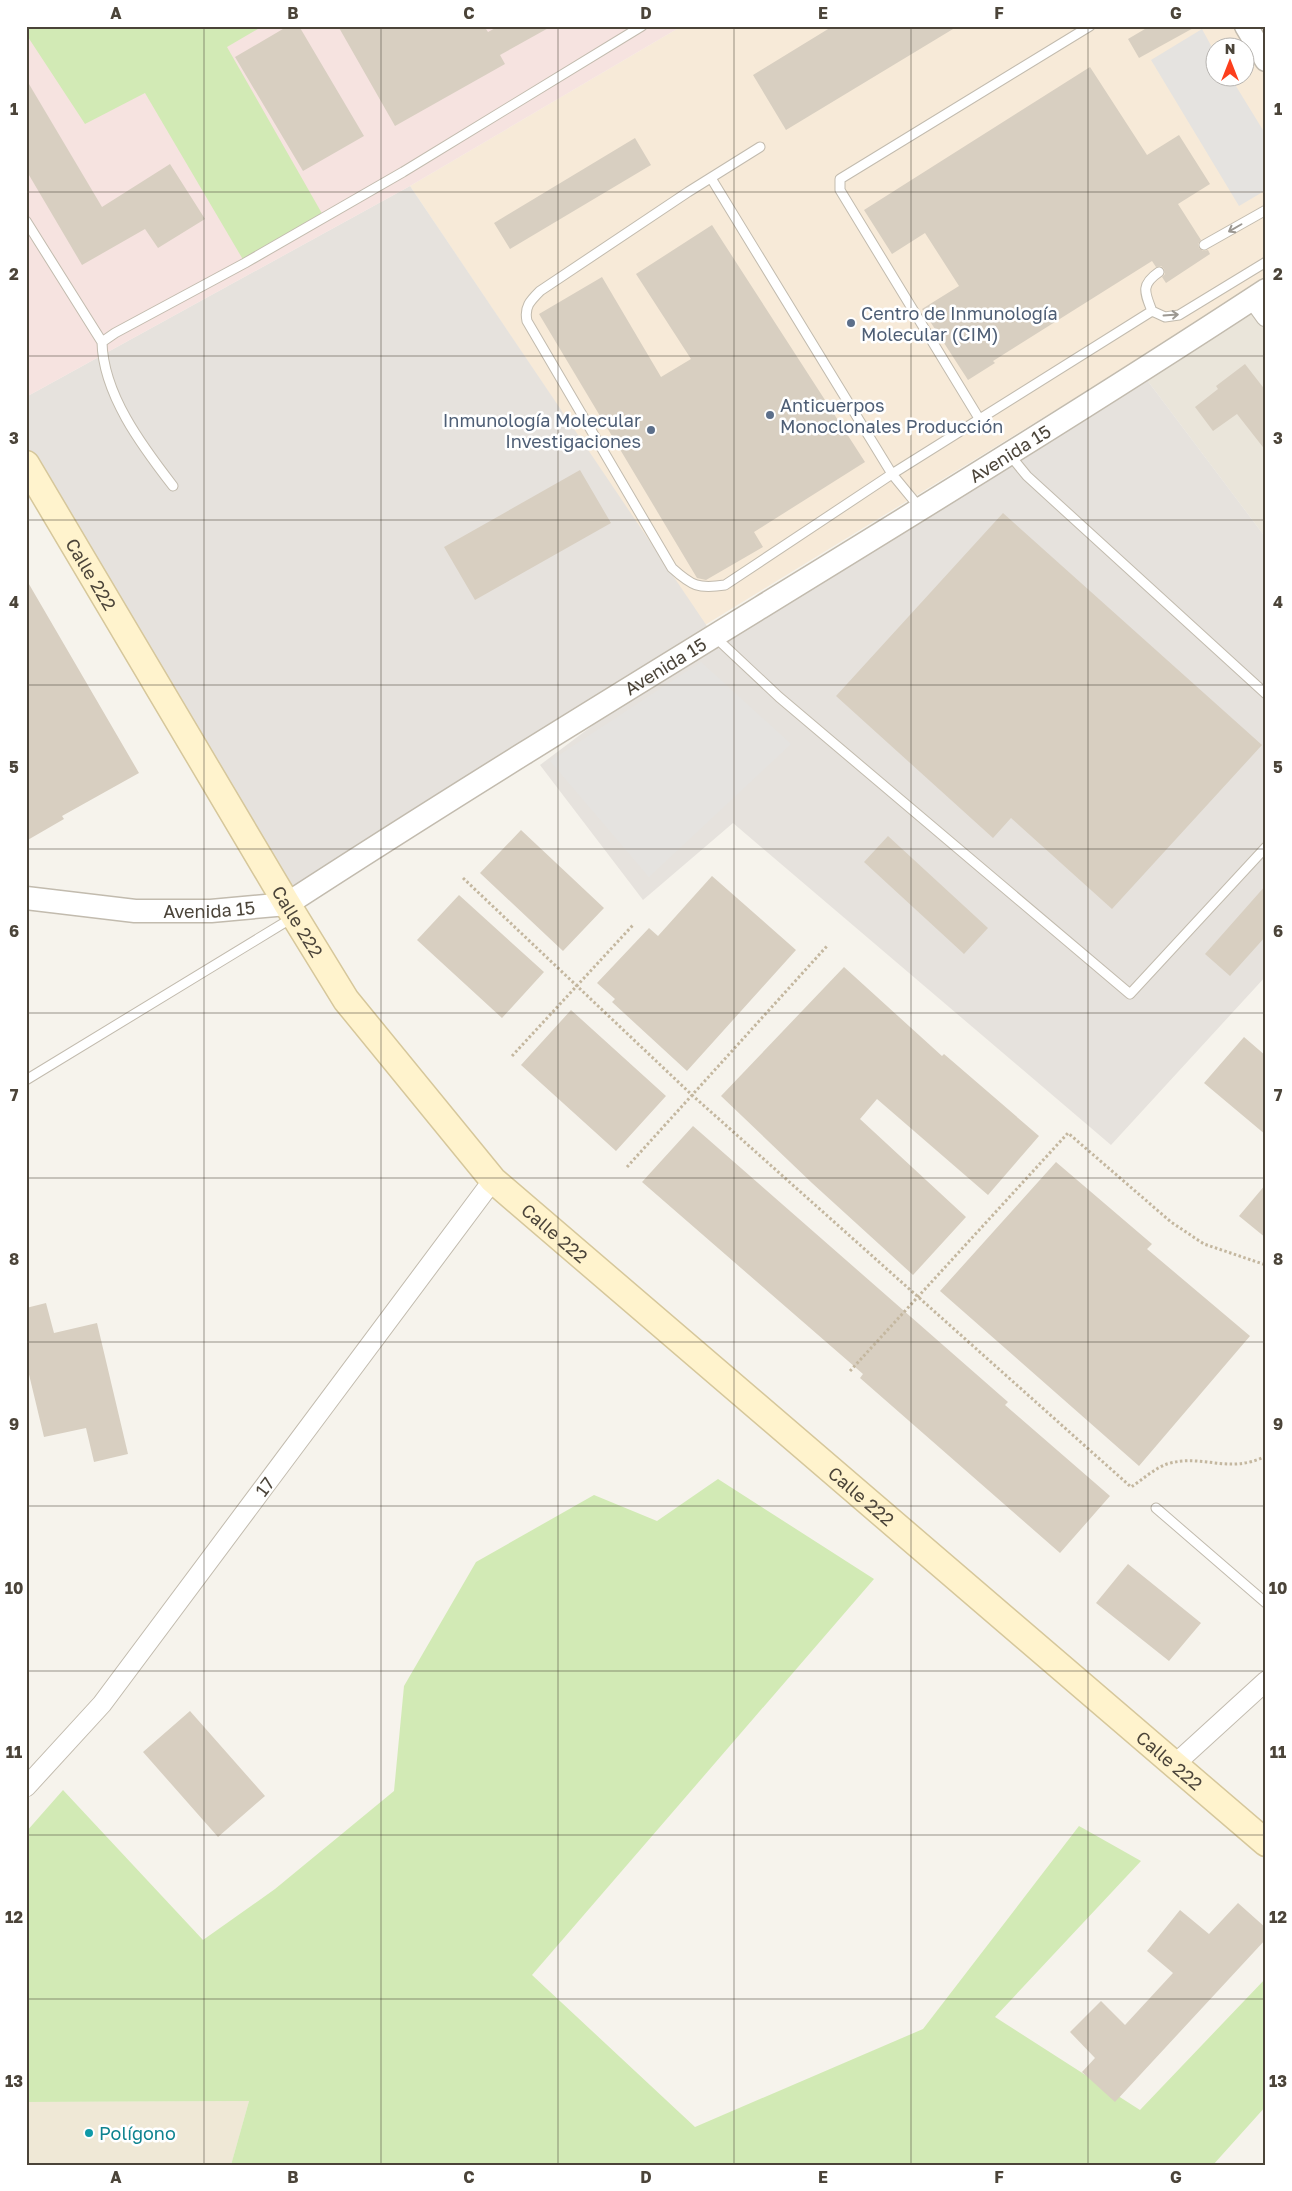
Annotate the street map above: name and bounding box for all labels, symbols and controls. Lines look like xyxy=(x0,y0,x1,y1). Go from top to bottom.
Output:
text: A xyxy=(110,3,122,23)
text: B xyxy=(287,3,299,23)
text: C xyxy=(463,3,475,23)
text: D xyxy=(640,3,652,23)
text: E xyxy=(818,3,828,23)
text: F xyxy=(994,3,1004,23)
text: G xyxy=(1170,3,1182,23)
north arrow xyxy=(1204,38,1254,88)
text: N xyxy=(1225,40,1235,57)
text: 1 xyxy=(10,99,18,119)
text: 1 xyxy=(1274,99,1282,119)
one-way arrow xyxy=(1228,223,1243,233)
text: 2 xyxy=(9,264,19,284)
text: 2 xyxy=(1273,264,1283,284)
place label: Centro de Inmunología Molecular (CIM) xyxy=(861,302,1058,345)
one-way arrow xyxy=(1163,310,1179,320)
marker: Centro de Inmunología Molecular (CIM) xyxy=(845,317,857,329)
place label: Anticuerpos Monoclonales Producción xyxy=(780,394,1003,437)
place label: Inmunología Molecular Investigaciones xyxy=(443,409,641,452)
marker: Anticuerpos Monoclonales Producción xyxy=(764,409,776,421)
street label: Avenida 15 xyxy=(965,420,1055,487)
marker: Inmunología Molecular Investigaciones xyxy=(645,424,657,436)
text: 3 xyxy=(9,428,19,448)
text: 3 xyxy=(1273,428,1283,448)
street label: Calle 222 xyxy=(61,534,121,614)
text: 4 xyxy=(9,592,19,612)
text: 4 xyxy=(1273,592,1283,612)
street label: Avenida 15 xyxy=(620,633,710,700)
text: 5 xyxy=(9,757,19,777)
text: 5 xyxy=(1273,757,1283,777)
street label: Calle 222 xyxy=(268,882,328,961)
street label: Avenida 15 xyxy=(163,896,256,922)
text: 6 xyxy=(9,921,19,941)
text: 6 xyxy=(1273,921,1283,941)
text: 7 xyxy=(10,1085,19,1105)
text: 7 xyxy=(1274,1085,1283,1105)
street label: Calle 222 xyxy=(517,1199,592,1267)
text: 8 xyxy=(9,1249,19,1269)
text: 8 xyxy=(1273,1249,1283,1269)
text: 9 xyxy=(9,1414,19,1434)
text: 9 xyxy=(1273,1414,1283,1434)
street label: Calle 222 xyxy=(824,1462,899,1530)
street label: 17 xyxy=(250,1473,279,1500)
text: 10 xyxy=(5,1578,23,1598)
text: 10 xyxy=(1269,1578,1287,1598)
street label: Calle 222 xyxy=(1132,1726,1207,1795)
text: 11 xyxy=(6,1742,22,1762)
text: 11 xyxy=(1270,1742,1286,1762)
text: 12 xyxy=(5,1907,23,1927)
text: 12 xyxy=(1269,1907,1287,1927)
text: 13 xyxy=(5,2071,23,2091)
text: 13 xyxy=(1269,2071,1287,2091)
place label: Polígono xyxy=(99,2122,176,2144)
marker: Polígono xyxy=(83,2127,95,2139)
text: A xyxy=(110,2167,122,2187)
text: B xyxy=(287,2167,299,2187)
text: C xyxy=(463,2167,475,2187)
text: D xyxy=(640,2167,652,2187)
text: E xyxy=(818,2167,828,2187)
text: F xyxy=(994,2167,1004,2187)
text: G xyxy=(1170,2167,1182,2187)

